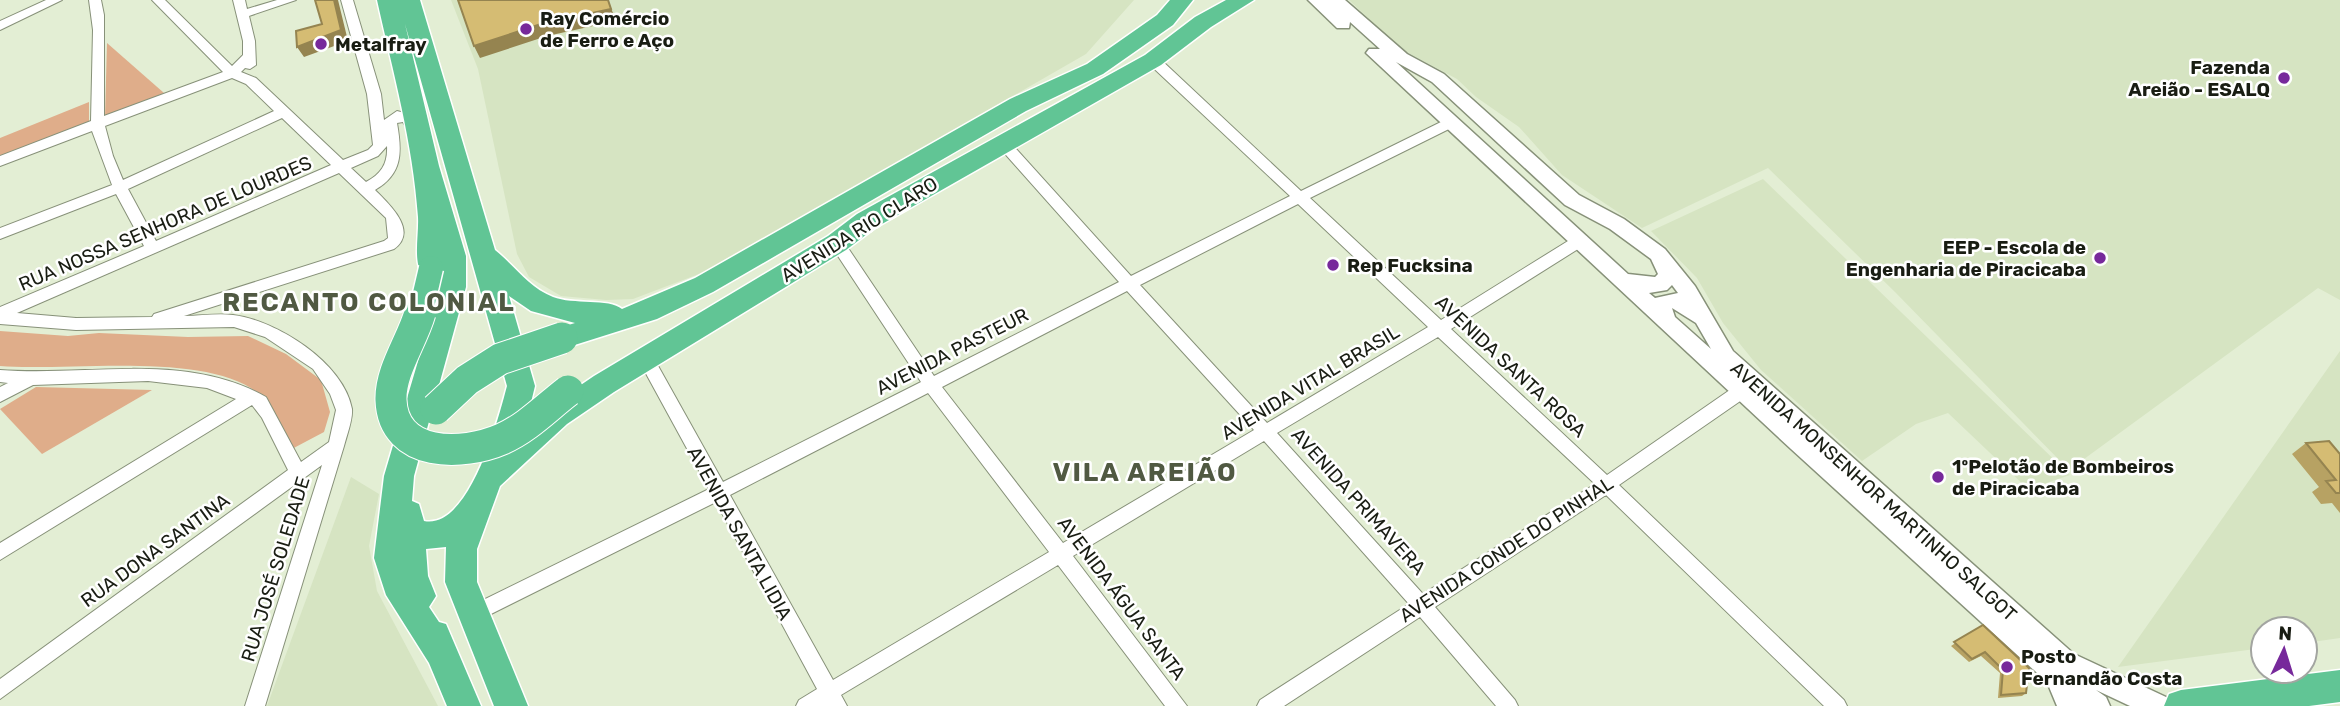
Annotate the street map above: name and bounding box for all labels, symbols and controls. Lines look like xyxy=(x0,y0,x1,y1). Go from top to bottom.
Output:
place label: Ray Comércio de Ferro e Aço xyxy=(540,7,674,52)
marker: Ray Comércio de Ferro e Aço xyxy=(518,21,534,37)
place label: Metalfray xyxy=(335,33,427,56)
marker: Metalfray xyxy=(313,36,329,52)
place label: Fazenda Areião - ESALQ xyxy=(2128,56,2270,101)
marker: Fazenda Areião - ESALQ xyxy=(2276,70,2292,86)
street label: RUA NOSSA SENHORA DE LOURDES xyxy=(15,151,315,296)
street label: AVENIDA RIO CLARO xyxy=(777,172,942,287)
place label: EEP - Escola de Engenharia de Piracicaba xyxy=(1846,236,2086,281)
marker: EEP - Escola de Engenharia de Piracicaba xyxy=(2092,250,2108,266)
place label: Rep Fucksina xyxy=(1347,254,1473,277)
marker: Rep Fucksina xyxy=(1325,257,1341,273)
district label: RECANTO COLONIAL xyxy=(222,287,516,318)
street label: AVENIDA SANTA ROSA xyxy=(1431,291,1591,442)
street label: AVENIDA PASTEUR xyxy=(872,303,1032,400)
street label: AVENIDA VITAL BRASIL xyxy=(1217,320,1404,445)
street label: AVENIDA MONSENHOR MARTINHO SALGOT xyxy=(1726,357,2021,626)
street label: AVENIDA PRIMAVERA xyxy=(1287,423,1431,580)
street label: AVENIDA SANTA LIDIA xyxy=(682,442,797,624)
place label: 1ºPelotão de Bombeiros de Piracicaba xyxy=(1952,455,2174,500)
district label: VILA AREIÃO xyxy=(1052,457,1238,488)
marker: 1ºPelotão de Bombeiros de Piracicaba xyxy=(1930,469,1946,485)
street label: AVENIDA CONDE DO PINHAL xyxy=(1395,472,1618,627)
street label: RUA JOSÉ SOLEDADE xyxy=(236,474,315,664)
street label: RUA DONA SANTINA xyxy=(76,489,234,612)
street label: AVENIDA ÁGUA SANTA xyxy=(1053,512,1191,685)
north arrow xyxy=(2249,615,2319,685)
text: N xyxy=(2278,622,2293,645)
place label: Posto Fernandão Costa xyxy=(2021,645,2182,690)
marker: Posto Fernandão Costa xyxy=(1999,659,2015,675)

